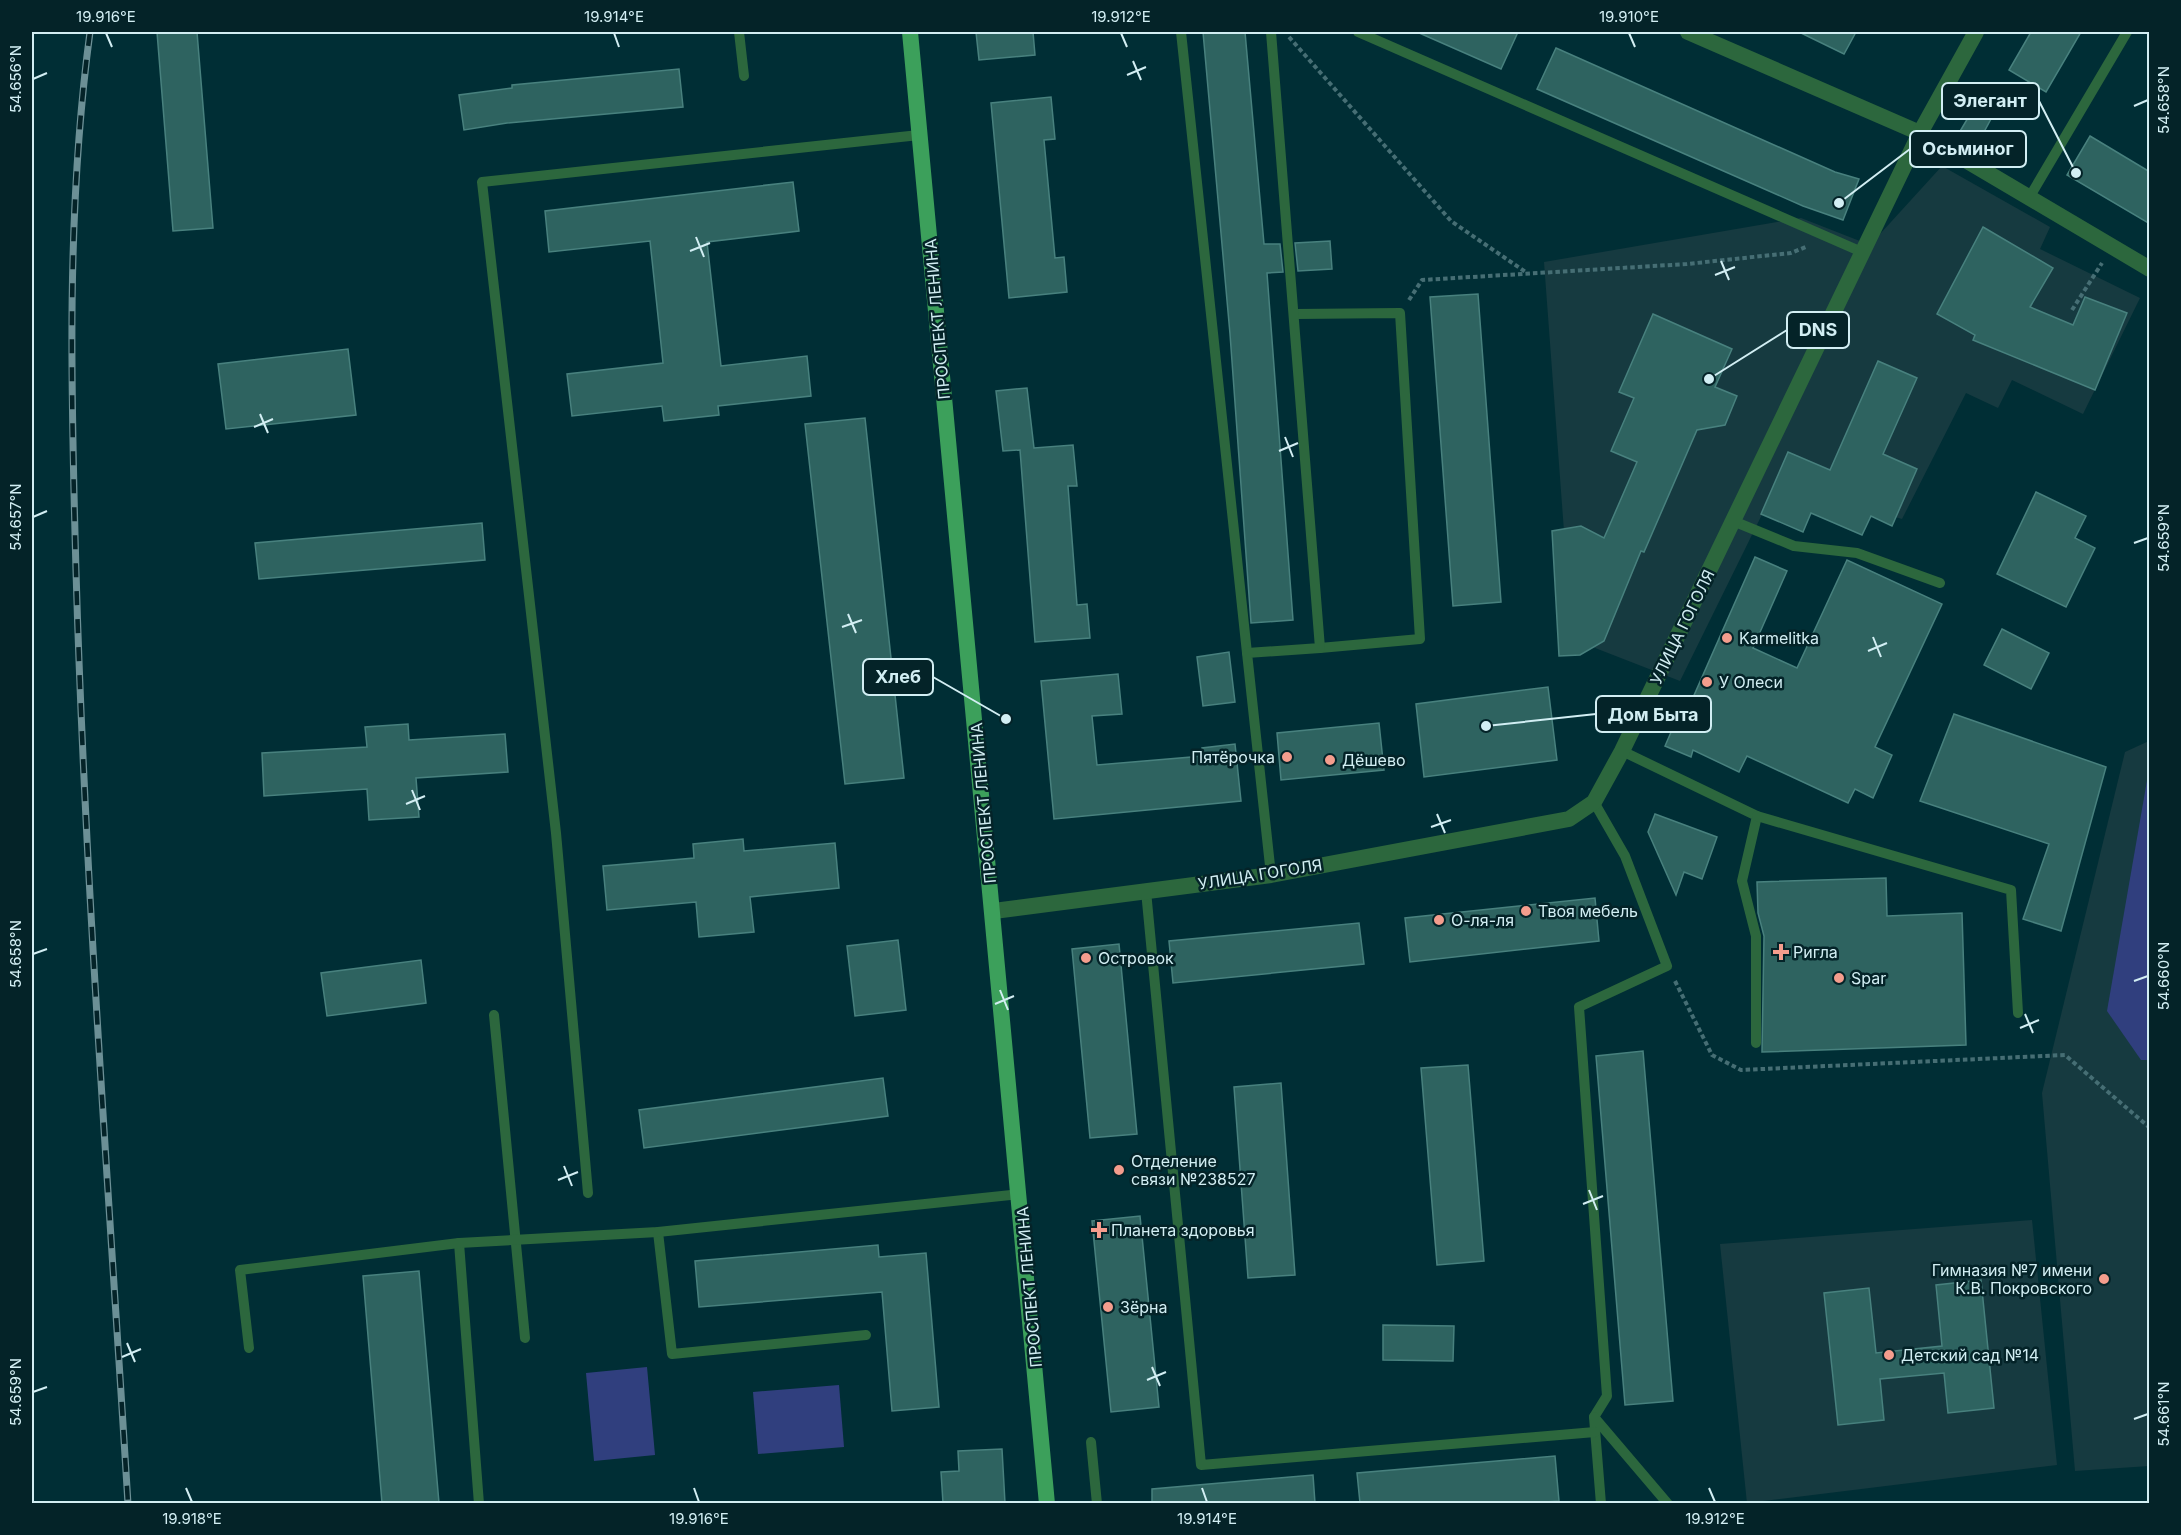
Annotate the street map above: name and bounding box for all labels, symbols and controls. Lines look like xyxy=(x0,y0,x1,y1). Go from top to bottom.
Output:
text: 19.916°E xyxy=(76,7,136,26)
text: 19.914°E xyxy=(584,7,644,26)
text: 19.912°E xyxy=(1091,7,1151,26)
text: 19.910°E xyxy=(1599,7,1659,26)
text: 54.656°N xyxy=(6,45,25,113)
text: 54.658°N xyxy=(2154,66,2173,134)
callout: Элегант xyxy=(1942,83,2039,119)
text: Элегант xyxy=(1953,90,2027,111)
callout: Осьминог xyxy=(1910,131,2026,167)
text: Осьминог xyxy=(1922,138,2014,159)
street label: ПРОСПЕКТ ЛЕНИНА xyxy=(920,238,954,400)
callout: DNS xyxy=(1787,312,1849,348)
text: DNS xyxy=(1799,319,1837,340)
text: 54.657°N xyxy=(6,483,25,551)
text: 54.659°N xyxy=(2154,504,2173,572)
street label: УЛИЦА ГОГОЛЯ xyxy=(1646,566,1718,688)
place label: Karmelitka xyxy=(1739,628,1819,648)
marker: Karmelitka xyxy=(1720,631,1734,645)
callout: Хлеб xyxy=(863,659,933,695)
text: Хлеб xyxy=(875,666,921,687)
place label: У Олеси xyxy=(1719,672,1783,692)
marker: У Олеси xyxy=(1700,675,1714,689)
callout: Дом Быта xyxy=(1596,696,1711,732)
text: Дом Быта xyxy=(1607,704,1699,725)
street label: ПРОСПЕКТ ЛЕНИНА xyxy=(966,722,1000,884)
place label: Пятёрочка xyxy=(1191,747,1275,767)
marker: Пятёрочка xyxy=(1280,750,1294,764)
place label: Дёшево xyxy=(1342,750,1406,770)
marker: Дёшево xyxy=(1323,753,1337,767)
street label: УЛИЦА ГОГОЛЯ xyxy=(1196,854,1324,894)
place label: Твоя мебель xyxy=(1538,901,1638,921)
marker: Твоя мебель xyxy=(1519,904,1533,918)
place label: О-ля-ля xyxy=(1451,910,1514,930)
marker: О-ля-ля xyxy=(1432,913,1446,927)
text: 54.658°N xyxy=(6,920,25,988)
place label: Ригла xyxy=(1793,942,1838,962)
text: 54.660°N xyxy=(2154,942,2173,1010)
marker: Ригла xyxy=(1774,945,1788,959)
place label: Островок xyxy=(1098,948,1174,968)
marker: Островок xyxy=(1079,951,1093,965)
place label: Spar xyxy=(1851,968,1886,988)
marker: Spar xyxy=(1832,971,1846,985)
place label: Отделение связи №238527 xyxy=(1131,1151,1255,1189)
marker: Отделение связи №238527 xyxy=(1112,1163,1126,1177)
street label: ПРОСПЕКТ ЛЕНИНА xyxy=(1012,1206,1046,1368)
place label: Планета здоровья xyxy=(1111,1220,1255,1240)
marker: Планета здоровья xyxy=(1092,1223,1106,1237)
place label: Гимназия №7 имени К.В. Покровского xyxy=(1932,1260,2092,1298)
marker: Гимназия №7 имени К.В. Покровского xyxy=(2097,1272,2111,1286)
place label: Зёрна xyxy=(1120,1297,1167,1317)
marker: Зёрна xyxy=(1101,1300,1115,1314)
place label: Детский сад №14 xyxy=(1901,1345,2039,1365)
marker: Детский сад №14 xyxy=(1882,1348,1896,1362)
text: 54.659°N xyxy=(6,1358,25,1426)
text: 54.661°N xyxy=(2154,1381,2173,1447)
text: 19.918°E xyxy=(162,1509,222,1528)
text: 19.916°E xyxy=(669,1509,729,1528)
text: 19.914°E xyxy=(1177,1509,1237,1528)
text: 19.912°E xyxy=(1685,1509,1745,1528)

